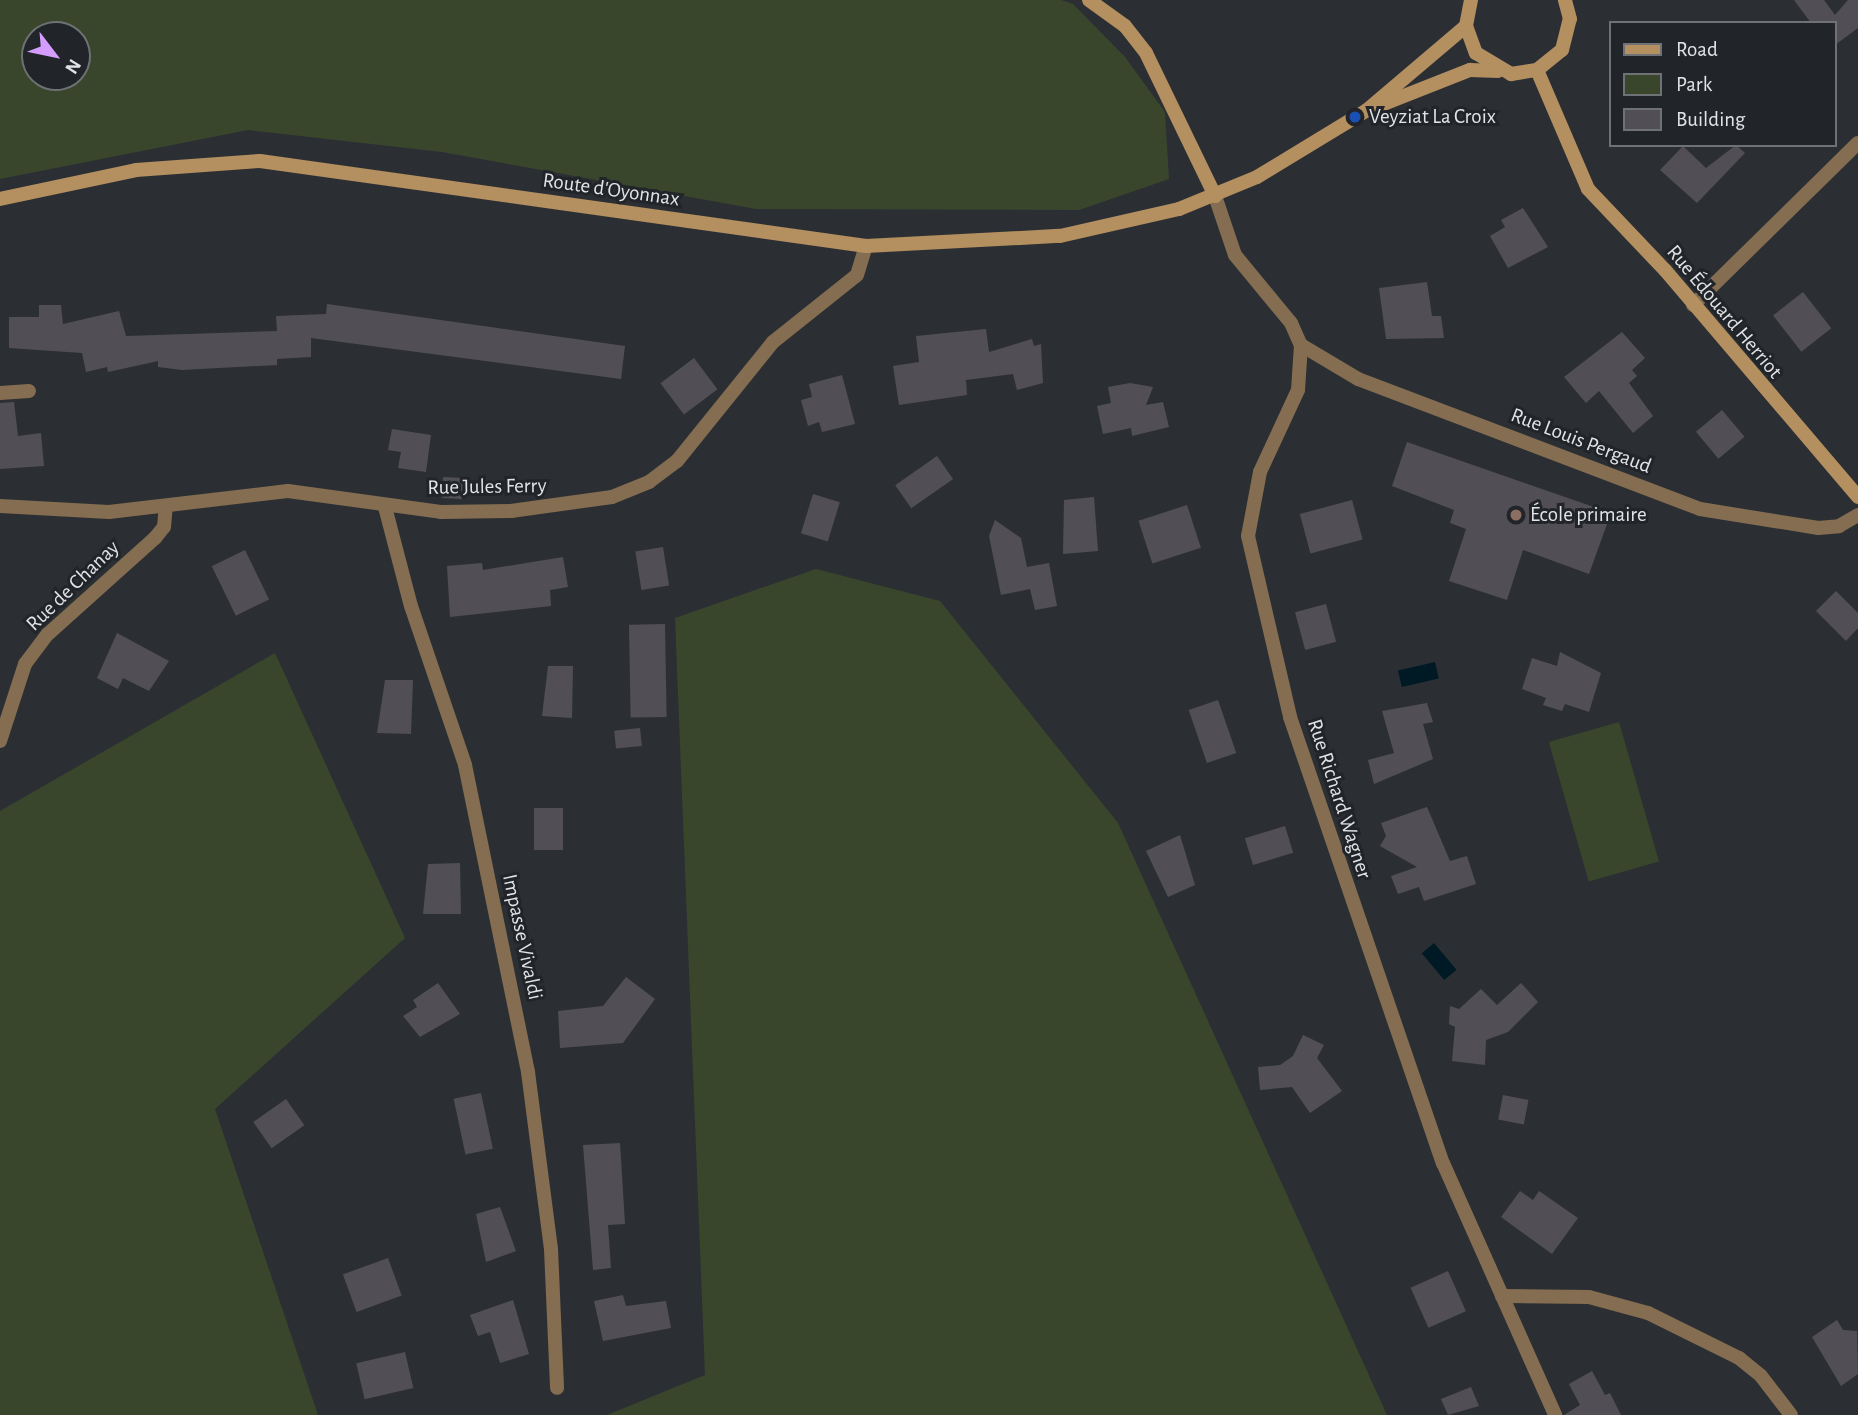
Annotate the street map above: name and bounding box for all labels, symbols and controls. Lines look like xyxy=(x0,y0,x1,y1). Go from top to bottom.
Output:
north arrow xyxy=(21,21,91,91)
legend xyxy=(1610,21,1837,147)
text: Road xyxy=(1676,39,1718,60)
text: N xyxy=(61,56,84,77)
text: Park xyxy=(1676,74,1712,95)
place label: Veyziat La Croix xyxy=(1369,104,1496,130)
marker: Veyziat La Croix xyxy=(1347,109,1363,125)
text: Building xyxy=(1676,109,1745,130)
street label: Route d'Oyonnax xyxy=(541,168,681,212)
street label: Rue Édouard Herriot xyxy=(1661,240,1787,384)
street label: Rue Louis Pergaud xyxy=(1507,403,1655,479)
street label: Rue Jules Ferry xyxy=(427,473,547,501)
place label: École primaire xyxy=(1530,502,1647,528)
marker: École primaire xyxy=(1508,507,1524,523)
street label: Rue de Chanay xyxy=(21,535,125,637)
street label: Rue Richard Wagner xyxy=(1301,716,1377,882)
street label: Impasse Vivaldi xyxy=(496,872,548,1002)

